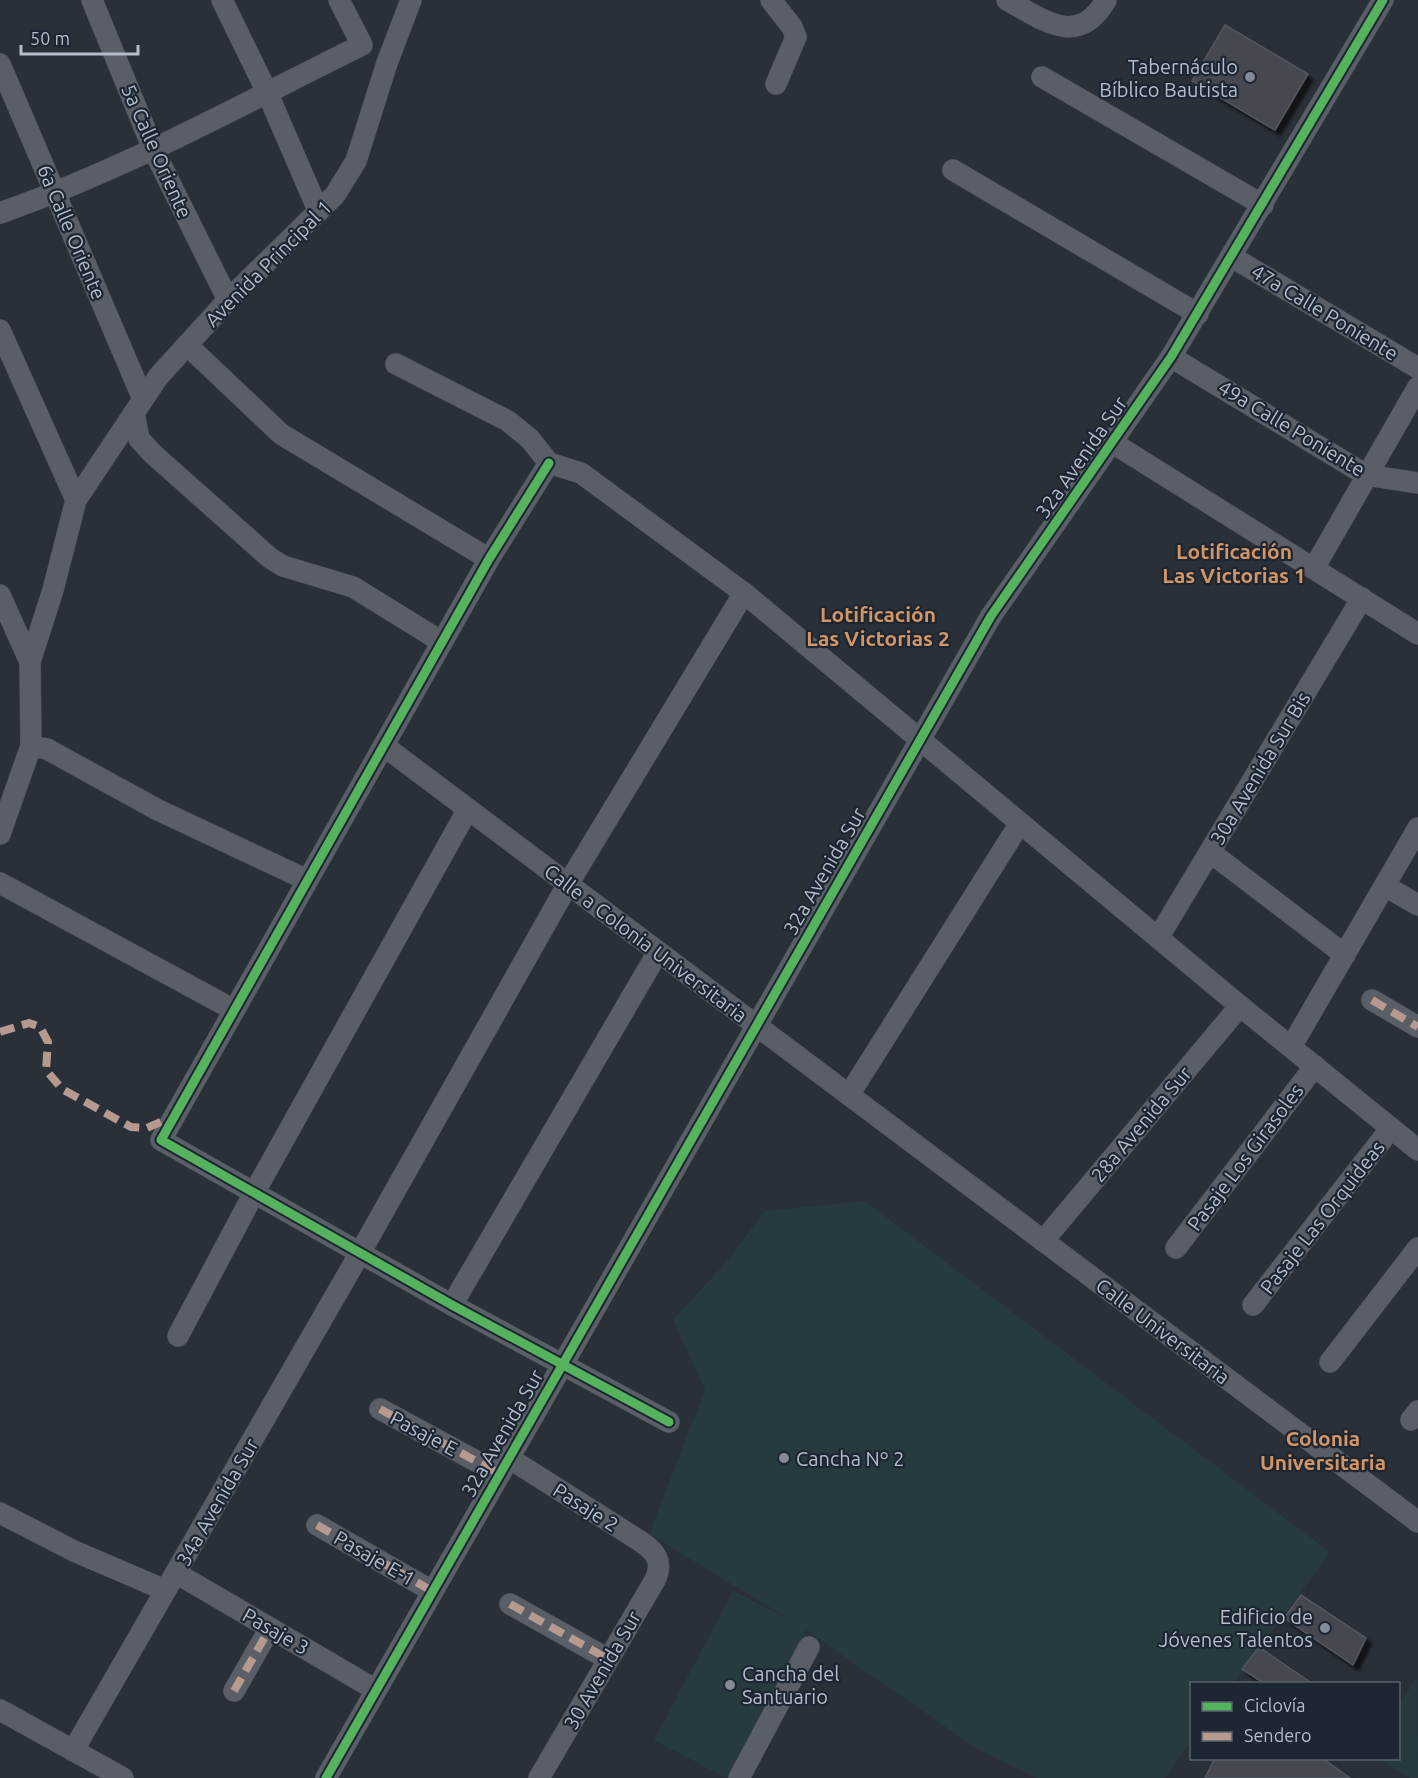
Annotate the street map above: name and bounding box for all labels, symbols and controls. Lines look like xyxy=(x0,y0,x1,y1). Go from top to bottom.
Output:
scale bar xyxy=(21,18,138,56)
text: 50 m xyxy=(30,28,70,48)
place label: Tabernáculo Bíblico Bautista xyxy=(1099,55,1238,101)
marker: Tabernáculo Bíblico Bautista xyxy=(1243,70,1257,84)
street label: 5a Calle Oriente xyxy=(117,81,197,221)
street label: 6a Calle Oriente xyxy=(33,161,111,303)
street label: Avenida Principal 1 xyxy=(200,195,336,331)
street label: 47a Calle Poniente xyxy=(1247,259,1403,365)
street label: 49a Calle Poniente xyxy=(1214,375,1370,481)
street label: 32a Avenida Sur xyxy=(1030,391,1132,522)
district label: Lotificación Las Victorias 1 xyxy=(1162,539,1306,587)
district label: Lotificación Las Victorias 2 xyxy=(806,602,950,650)
street label: 30a Avenida Sur Bis xyxy=(1205,687,1315,849)
street label: 32a Avenida Sur xyxy=(778,803,870,939)
street label: Calle a Colonia Universitaria xyxy=(540,859,752,1027)
street label: 28a Avenida Sur xyxy=(1086,1061,1196,1186)
street label: Pasaje Los Girasoles xyxy=(1182,1079,1308,1235)
street label: Pasaje Las Orquideas xyxy=(1255,1136,1389,1298)
street label: Calle Universitaria xyxy=(1092,1273,1234,1389)
street label: 32a Avenida Sur xyxy=(456,1365,548,1501)
street label: Pasaje E xyxy=(386,1406,462,1460)
district label: Colonia Universitaria xyxy=(1260,1426,1386,1474)
street label: 34a Avenida Sur xyxy=(171,1434,263,1570)
place label: Cancha Nº 2 xyxy=(796,1447,904,1470)
marker: Cancha Nº 2 xyxy=(777,1451,791,1465)
street label: Pasaje 2 xyxy=(549,1478,623,1536)
street label: Pasaje E-1 xyxy=(330,1526,420,1590)
street label: Pasaje 3 xyxy=(239,1603,313,1659)
place label: Edificio de Jóvenes Talentos xyxy=(1159,1605,1313,1651)
street label: 30 Avenida Sur xyxy=(559,1606,645,1733)
marker: Edificio de Jóvenes Talentos xyxy=(1318,1621,1332,1635)
place label: Cancha del Santuario xyxy=(742,1662,840,1708)
marker: Cancha del Santuario xyxy=(723,1678,737,1692)
legend xyxy=(1190,1682,1400,1760)
text: Ciclovía xyxy=(1244,1695,1305,1715)
text: Sendero xyxy=(1244,1725,1311,1745)

